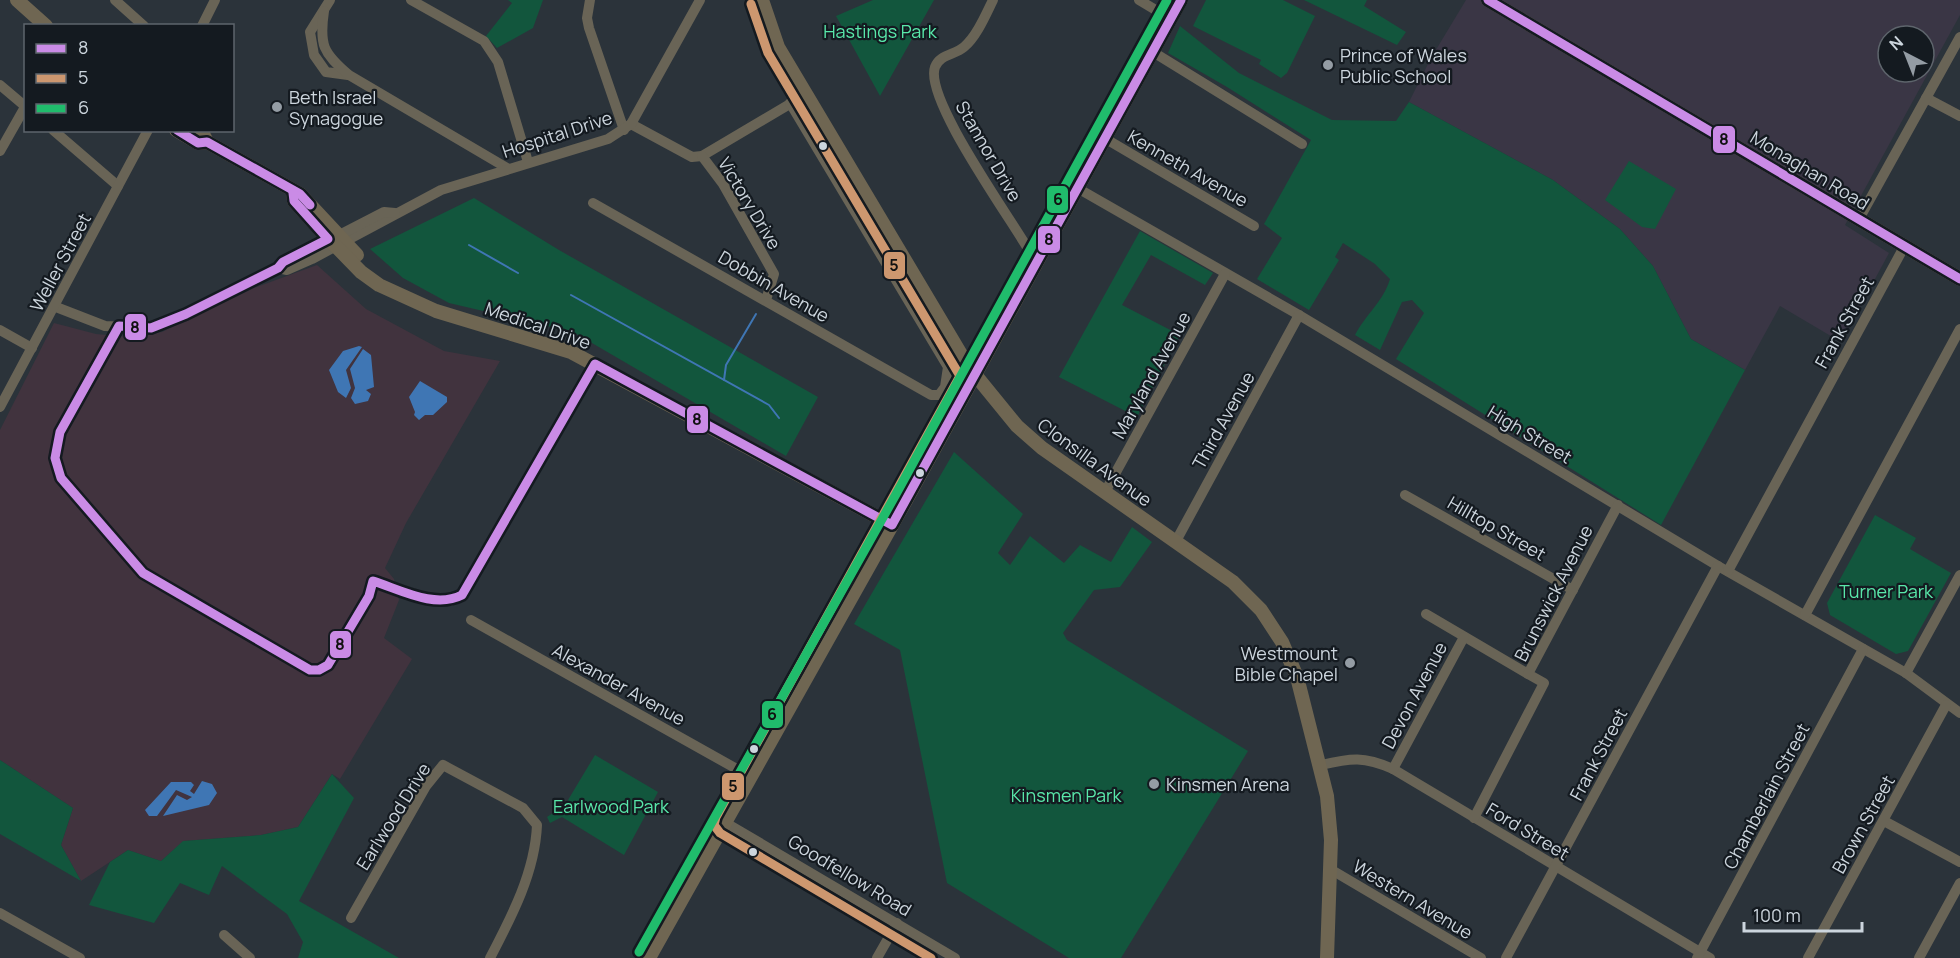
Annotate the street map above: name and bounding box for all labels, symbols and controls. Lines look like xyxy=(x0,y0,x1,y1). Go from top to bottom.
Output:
park label: Hastings Park xyxy=(823,19,938,43)
legend xyxy=(24,24,234,132)
north arrow xyxy=(1876,24,1936,84)
text: N xyxy=(1884,31,1908,55)
text: 8 xyxy=(78,35,88,59)
place label: Prince of Wales Public School xyxy=(1340,43,1467,88)
marker: Prince of Wales Public School xyxy=(1321,58,1335,72)
text: 5 xyxy=(78,65,88,89)
place label: Beth Israel Synagogue xyxy=(289,85,383,130)
text: 6 xyxy=(78,95,89,119)
street label: Stannor Drive xyxy=(950,96,1028,206)
marker: Beth Israel Synagogue xyxy=(270,100,284,114)
street label: Hospital Drive xyxy=(499,105,615,163)
street label: Kenneth Avenue xyxy=(1123,124,1253,212)
line badge: 8 xyxy=(1712,125,1736,154)
street label: Monaghan Road xyxy=(1746,125,1874,215)
text: 8 xyxy=(1719,128,1729,150)
unlabelled marker xyxy=(817,140,829,152)
street label: Victory Drive xyxy=(713,152,787,254)
line badge: 6 xyxy=(1046,185,1069,214)
text: 6 xyxy=(1053,188,1063,210)
street label: Weller Street xyxy=(24,209,96,315)
line badge: 8 xyxy=(1037,225,1061,254)
text: 8 xyxy=(1044,228,1054,250)
street label: Dobbin Avenue xyxy=(714,245,834,327)
line badge: 5 xyxy=(883,251,906,280)
text: 5 xyxy=(889,254,899,276)
street label: Frank Street xyxy=(1809,272,1879,372)
street label: Medical Drive xyxy=(482,296,594,354)
street label: Maryland Avenue xyxy=(1106,307,1196,443)
line badge: 8 xyxy=(124,313,147,341)
text: 8 xyxy=(130,316,140,338)
street label: Third Avenue xyxy=(1186,367,1260,473)
street label: High Street xyxy=(1483,399,1577,469)
line badge: 8 xyxy=(686,405,709,434)
text: 8 xyxy=(692,408,702,430)
street label: Clonsilla Avenue xyxy=(1033,412,1157,512)
unlabelled marker xyxy=(914,467,926,479)
street label: Hilltop Street xyxy=(1444,490,1550,566)
street label: Brunswick Avenue xyxy=(1508,521,1598,665)
park label: Turner Park xyxy=(1839,579,1934,603)
line badge: 8 xyxy=(329,630,352,659)
text: 8 xyxy=(335,633,345,655)
street label: Devon Avenue xyxy=(1376,637,1452,753)
street label: Alexander Avenue xyxy=(548,638,690,730)
place label: Westmount Bible Chapel xyxy=(1235,641,1338,686)
marker: Westmount Bible Chapel xyxy=(1343,656,1357,670)
line badge: 6 xyxy=(761,700,784,729)
text: 6 xyxy=(767,703,777,725)
street label: Frank Street xyxy=(1564,704,1632,804)
street label: Chamberlain Street xyxy=(1717,719,1815,873)
unlabelled marker xyxy=(748,743,760,755)
street label: Earlwood Drive xyxy=(350,758,436,874)
street label: Brown Street xyxy=(1826,771,1900,877)
line badge: 5 xyxy=(721,772,745,801)
place label: Kinsmen Arena xyxy=(1166,772,1289,796)
text: 5 xyxy=(728,775,738,797)
marker: Kinsmen Arena xyxy=(1147,777,1161,791)
park label: Kinsmen Park xyxy=(1011,783,1122,807)
park label: Earlwood Park xyxy=(553,794,670,818)
street label: Ford Street xyxy=(1482,797,1574,865)
street label: Goodfellow Road xyxy=(784,829,916,921)
unlabelled marker xyxy=(747,846,759,858)
street label: Western Avenue xyxy=(1349,854,1477,944)
scale bar xyxy=(1744,895,1862,933)
text: 100 m xyxy=(1753,903,1801,927)

